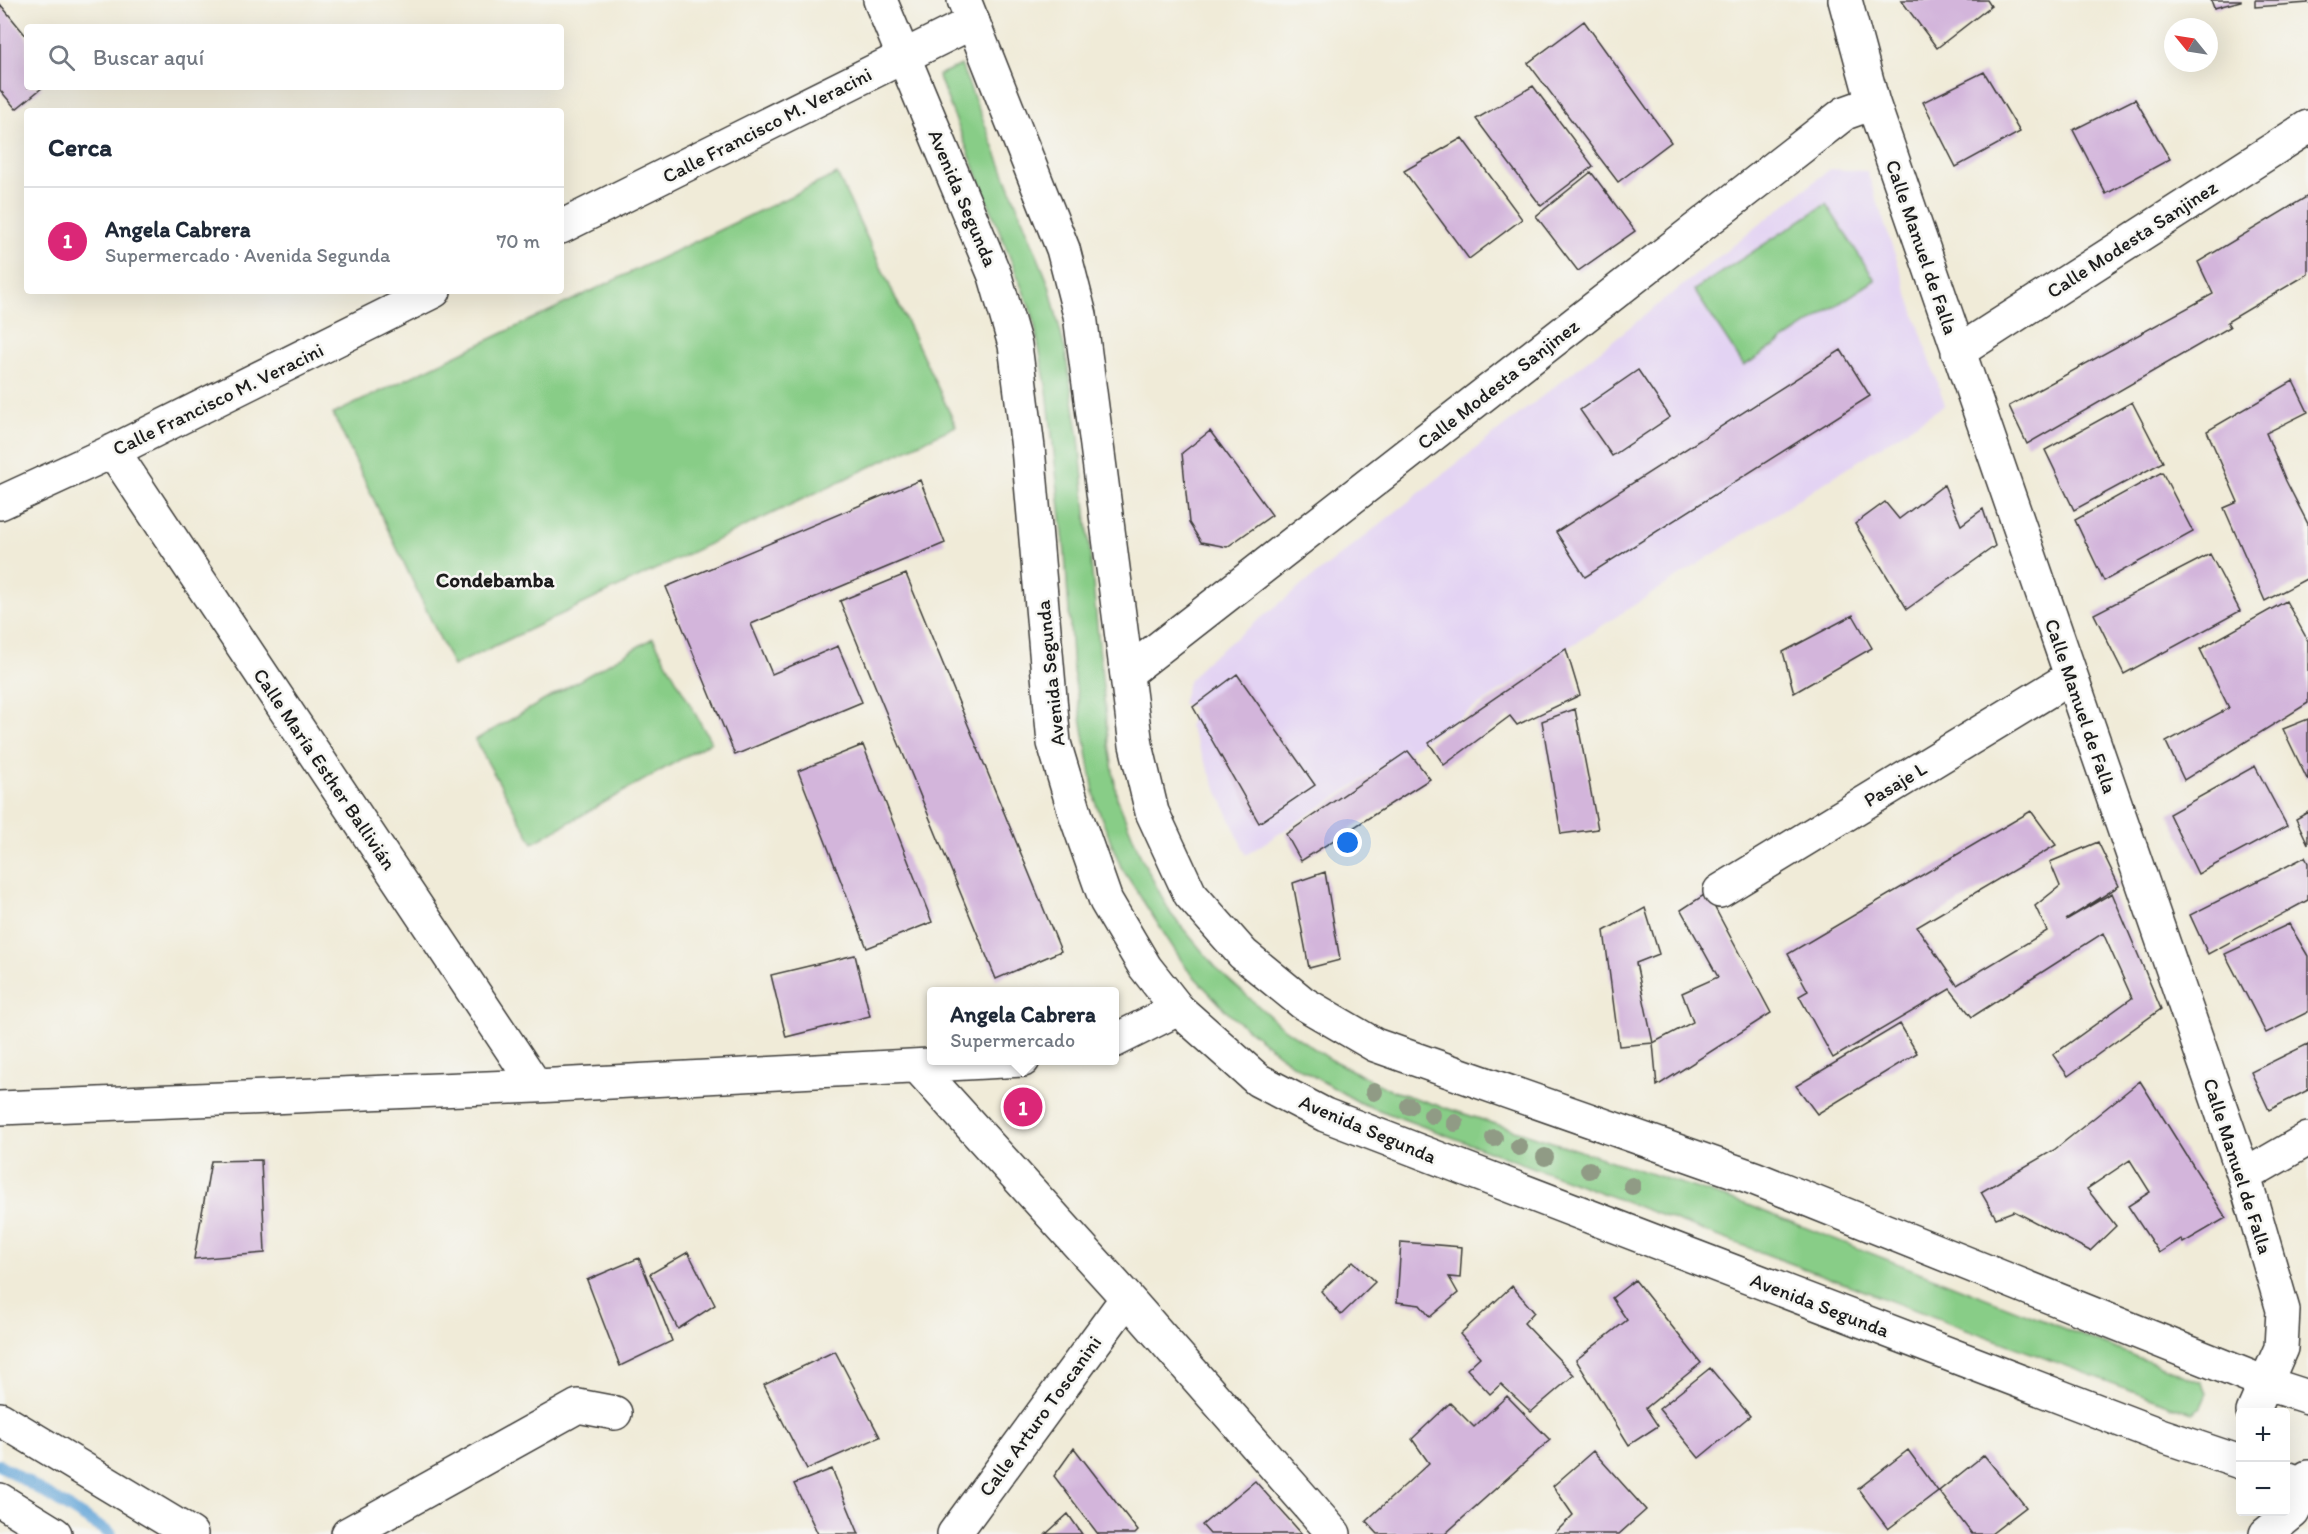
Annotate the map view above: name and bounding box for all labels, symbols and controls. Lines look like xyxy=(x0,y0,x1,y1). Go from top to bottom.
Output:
north arrow xyxy=(2164,18,2218,72)
search box xyxy=(24,24,564,90)
icon: search xyxy=(45,41,78,74)
text: Buscar aquí xyxy=(93,44,204,71)
street label: Calle Francisco M. Veracini xyxy=(658,62,876,188)
street label: Avenida Segunda xyxy=(923,126,1003,271)
text: Cerca xyxy=(48,131,112,163)
street label: Calle Manuel de Falla xyxy=(1881,156,1963,338)
street label: Calle Modesta Sanjinez xyxy=(2042,174,2222,303)
text: Angela Cabrera xyxy=(105,216,251,243)
text: 1 xyxy=(63,229,72,253)
text: 70 m xyxy=(496,229,540,253)
text: Supermercado · Avenida Segunda xyxy=(105,243,390,267)
street label: Calle Modesta Sanjinez xyxy=(1412,313,1584,455)
street label: Calle Francisco M. Veracini xyxy=(109,337,327,461)
district label: Condebamba xyxy=(436,567,555,592)
street label: Avenida Segunda xyxy=(1030,598,1070,747)
street label: Calle Manuel de Falla xyxy=(2040,615,2122,797)
street label: Calle María Esther Ballivián xyxy=(248,664,402,875)
street label: Pasaje L xyxy=(1859,756,1931,812)
your location xyxy=(1333,828,1362,857)
popup xyxy=(927,987,1119,1065)
text: Angela Cabrera xyxy=(950,1001,1096,1028)
text: Supermercado xyxy=(950,1028,1075,1052)
street label: Calle Manuel de Falla xyxy=(2198,1075,2278,1257)
pin: 1 xyxy=(1004,1084,1042,1130)
street label: Avenida Segunda xyxy=(1296,1089,1441,1169)
street label: Avenida Segunda xyxy=(1747,1268,1893,1343)
street label: Calle Arturo Toscanini xyxy=(974,1331,1106,1501)
map controls xyxy=(2236,1408,2290,1516)
button: + xyxy=(2236,1408,2290,1462)
button: − xyxy=(2236,1462,2290,1516)

